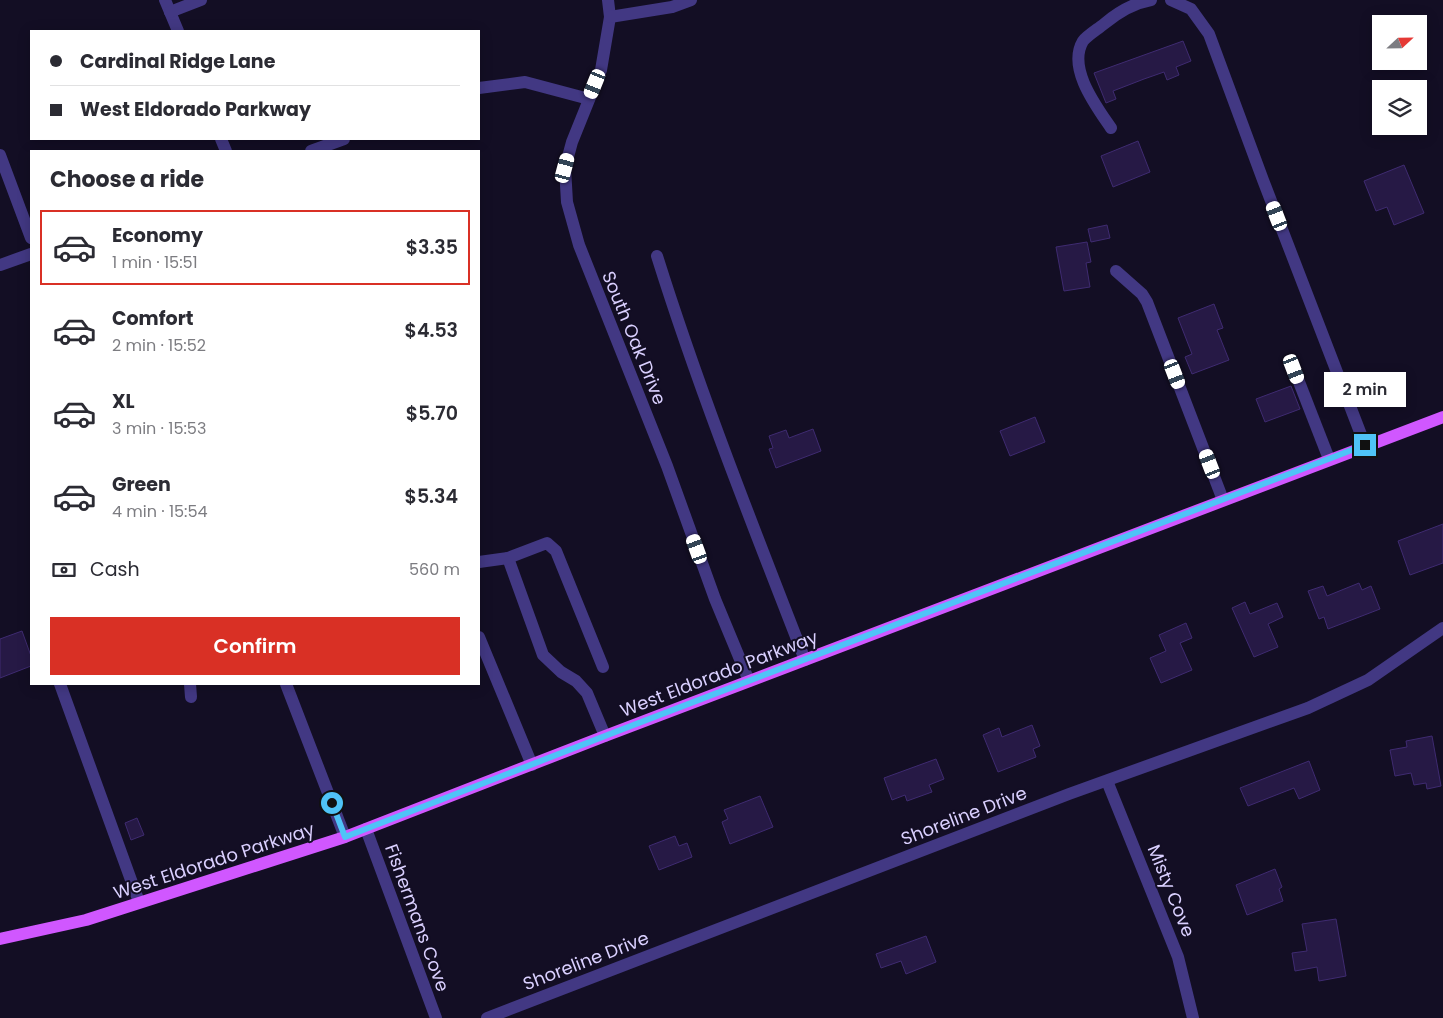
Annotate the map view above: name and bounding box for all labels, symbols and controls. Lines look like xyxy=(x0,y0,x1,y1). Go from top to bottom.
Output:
north arrow xyxy=(1372,15,1428,70)
map controls xyxy=(1372,15,1427,135)
text: Cardinal Ridge Lane xyxy=(80,48,275,75)
car xyxy=(582,67,607,101)
button: layers xyxy=(1372,80,1427,135)
text: West Eldorado Parkway xyxy=(80,96,311,123)
car xyxy=(553,152,576,184)
text: Choose a ride xyxy=(50,164,204,195)
car xyxy=(1264,199,1289,233)
text: Economy xyxy=(112,222,203,249)
icon: car xyxy=(52,225,97,270)
text: $3.35 xyxy=(406,234,458,261)
text: 1 min · 15:51 xyxy=(112,251,198,274)
street label: South Oak Drive xyxy=(596,267,673,408)
text: Comfort xyxy=(112,305,194,332)
icon: car xyxy=(52,308,97,353)
text: $4.53 xyxy=(404,317,458,344)
text: 2 min · 15:52 xyxy=(112,334,206,357)
car xyxy=(1281,352,1306,386)
car xyxy=(1162,357,1187,391)
callout: 2 min xyxy=(1324,372,1406,408)
text: 2 min xyxy=(1343,378,1387,401)
text: XL xyxy=(112,388,135,415)
icon: car xyxy=(52,391,97,436)
text: $5.70 xyxy=(406,400,458,427)
text: 3 min · 15:53 xyxy=(112,417,206,440)
route end xyxy=(1354,434,1376,456)
car xyxy=(1197,447,1222,481)
text: Green xyxy=(112,471,171,498)
icon: car xyxy=(52,474,97,519)
text: $5.34 xyxy=(404,483,458,510)
text: 4 min · 15:54 xyxy=(112,500,208,523)
car xyxy=(684,532,709,566)
icon: cash xyxy=(50,556,78,584)
text: Cash xyxy=(90,556,140,583)
text: 560 m xyxy=(409,558,460,581)
button: Confirm xyxy=(50,617,460,675)
street label: West Eldorado Parkway xyxy=(616,624,821,723)
street label: Shoreline Drive xyxy=(897,780,1030,851)
route start xyxy=(321,792,343,814)
street label: West Eldorado Parkway xyxy=(110,816,317,905)
street label: Fishermans Cove xyxy=(379,841,456,995)
street label: Misty Cove xyxy=(1142,841,1201,941)
street label: Shoreline Drive xyxy=(519,925,652,996)

